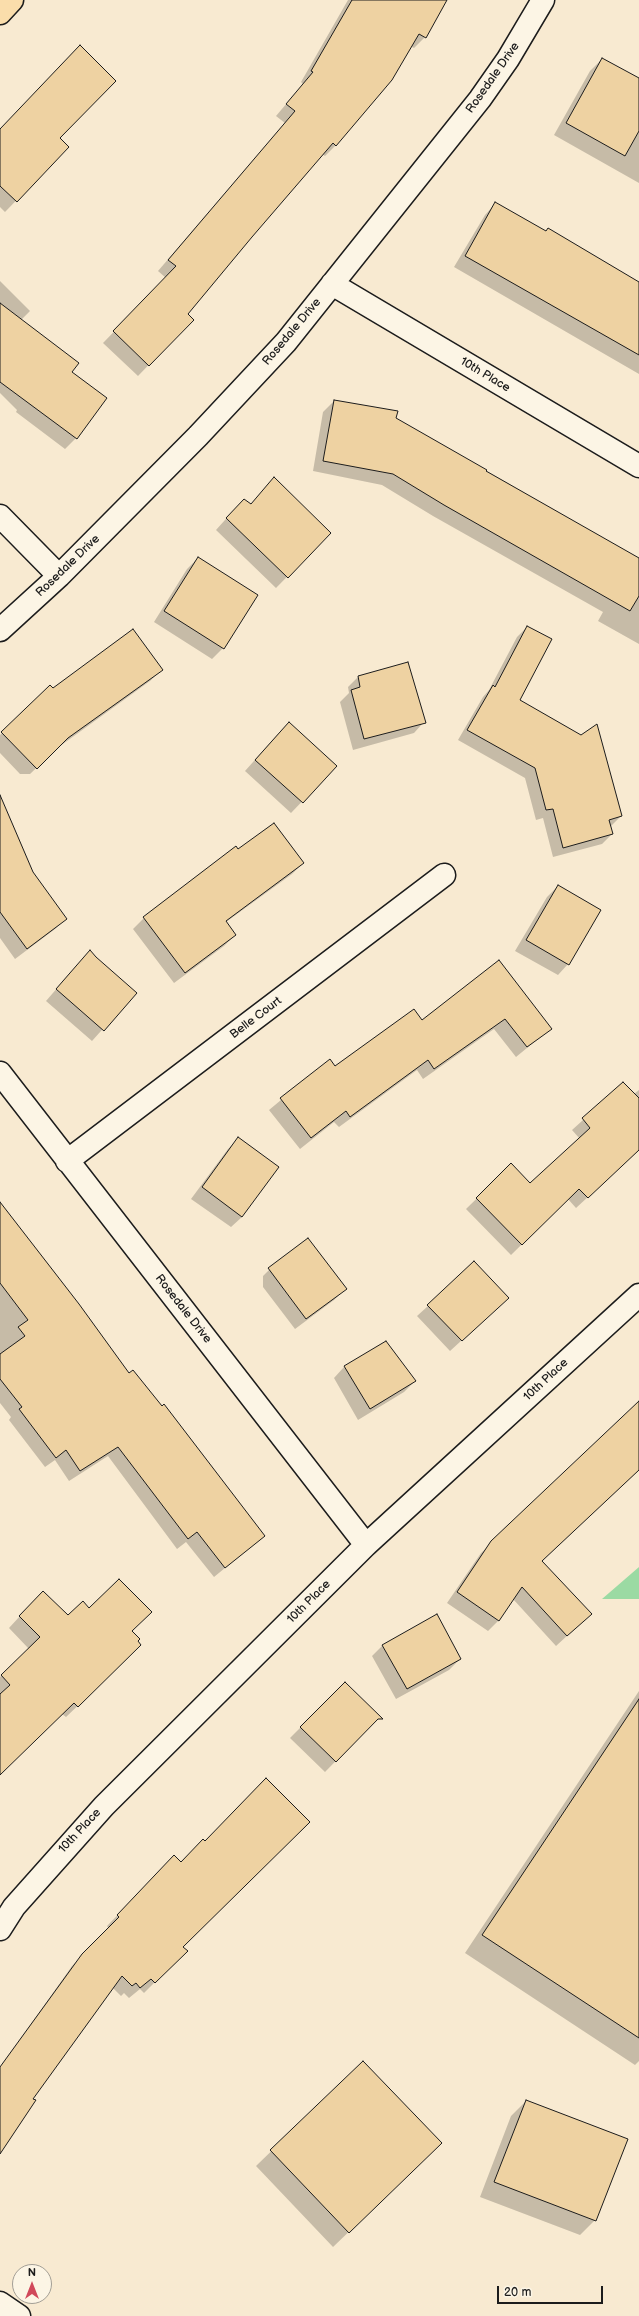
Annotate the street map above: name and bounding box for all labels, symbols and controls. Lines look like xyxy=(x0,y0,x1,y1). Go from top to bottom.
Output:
street label: Rosedale Drive xyxy=(463,40,523,116)
street label: Rosedale Drive xyxy=(260,295,324,369)
street label: 10th Place xyxy=(457,354,513,396)
street label: Rosedale Drive xyxy=(33,532,103,600)
street label: Belle Court xyxy=(227,994,285,1042)
street label: Rosedale Drive xyxy=(152,1272,214,1346)
street label: 10th Place xyxy=(521,1356,571,1404)
street label: 10th Place xyxy=(284,1577,334,1627)
street label: 10th Place xyxy=(56,1806,104,1856)
north arrow xyxy=(12,2264,52,2304)
text: N xyxy=(28,2266,36,2279)
scale bar xyxy=(499,2278,605,2304)
text: 20 m xyxy=(504,2285,531,2300)

